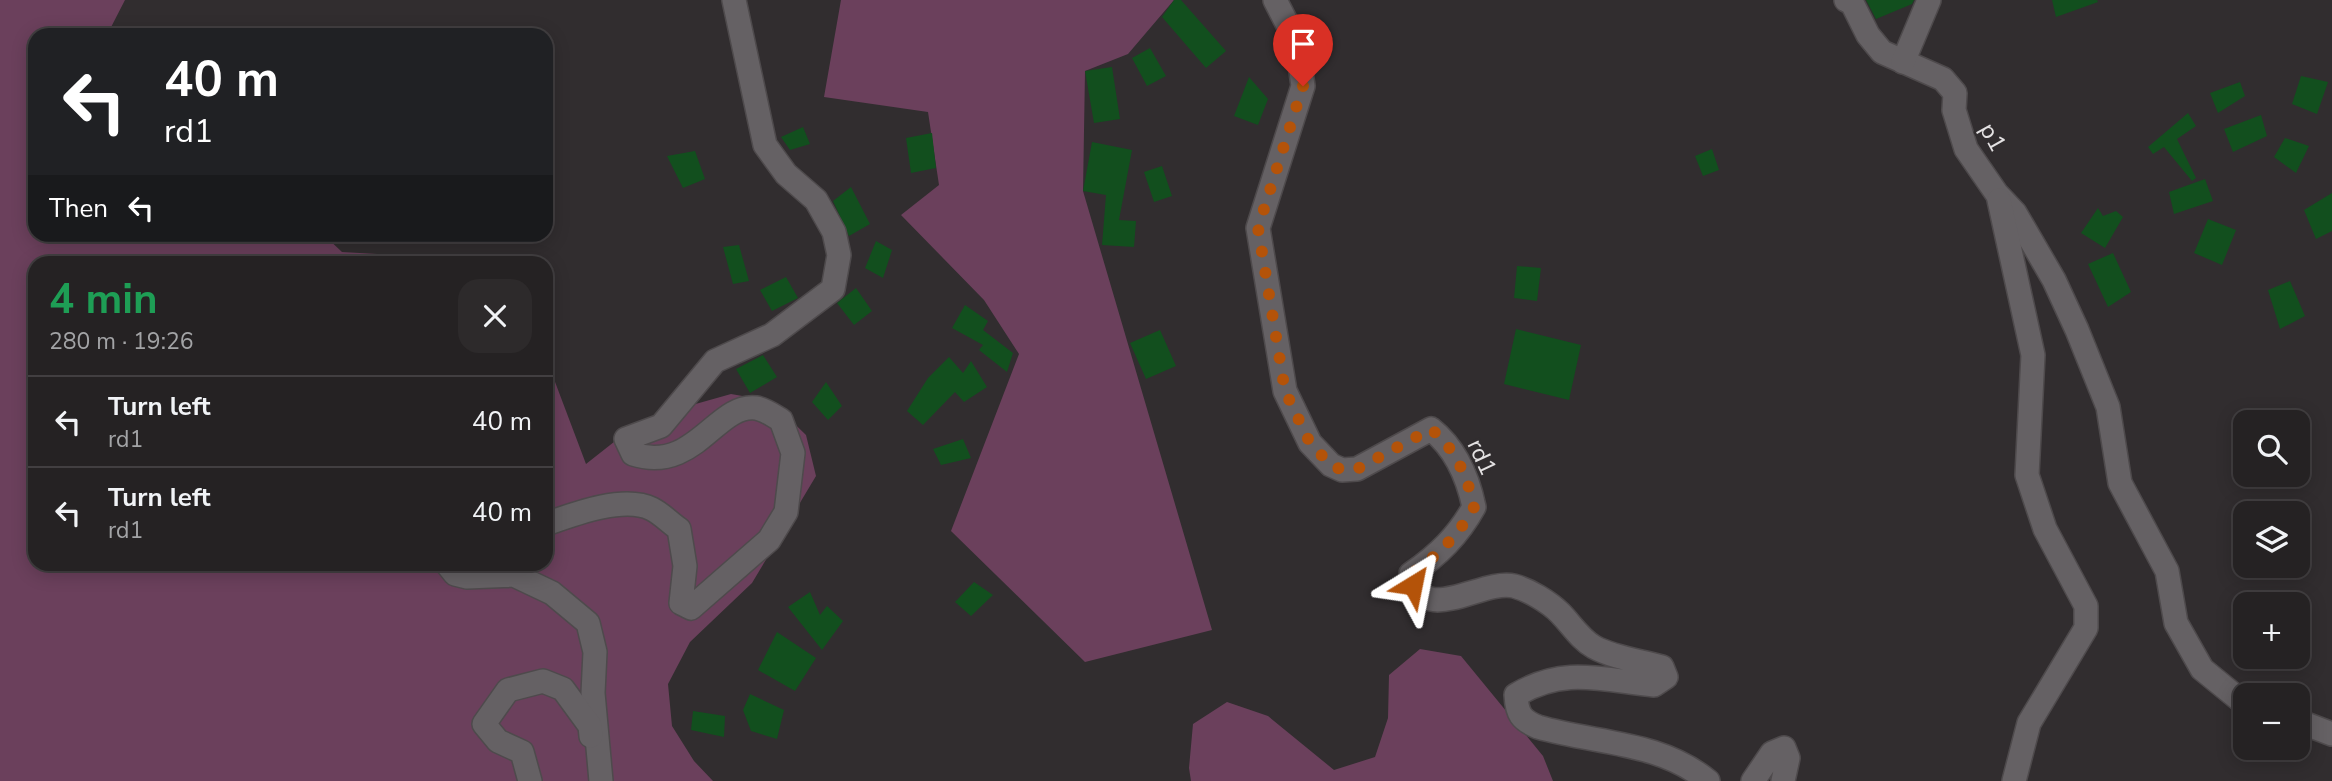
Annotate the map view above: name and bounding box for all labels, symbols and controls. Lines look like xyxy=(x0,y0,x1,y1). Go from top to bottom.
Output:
pin xyxy=(1273,14,1333,86)
icon: arrive xyxy=(1284,25,1322,63)
text: 40 m xyxy=(164,46,279,113)
icon: left xyxy=(49,56,140,147)
text: rd1 xyxy=(164,110,213,153)
street label: p1 xyxy=(1972,117,2014,157)
icon: left xyxy=(122,189,160,227)
text: Then xyxy=(49,191,108,226)
text: 4 min xyxy=(49,271,158,328)
button: close xyxy=(458,279,532,353)
text: 280 m · 19:26 xyxy=(49,326,194,357)
text: Turn left xyxy=(108,389,211,424)
icon: left xyxy=(49,403,87,441)
text: 40 m xyxy=(472,404,532,439)
map controls xyxy=(2233,410,2310,760)
button: search xyxy=(2233,410,2310,487)
text: rd1 xyxy=(108,424,143,455)
street label: rd1 xyxy=(1460,434,1504,480)
text: Turn left xyxy=(108,480,211,515)
icon: left xyxy=(49,494,87,532)
text: 40 m xyxy=(472,495,532,530)
button: layers xyxy=(2233,501,2310,578)
text: rd1 xyxy=(108,515,143,546)
position arrow xyxy=(1376,548,1450,622)
button: + xyxy=(2233,592,2310,669)
button: − xyxy=(2233,683,2310,760)

